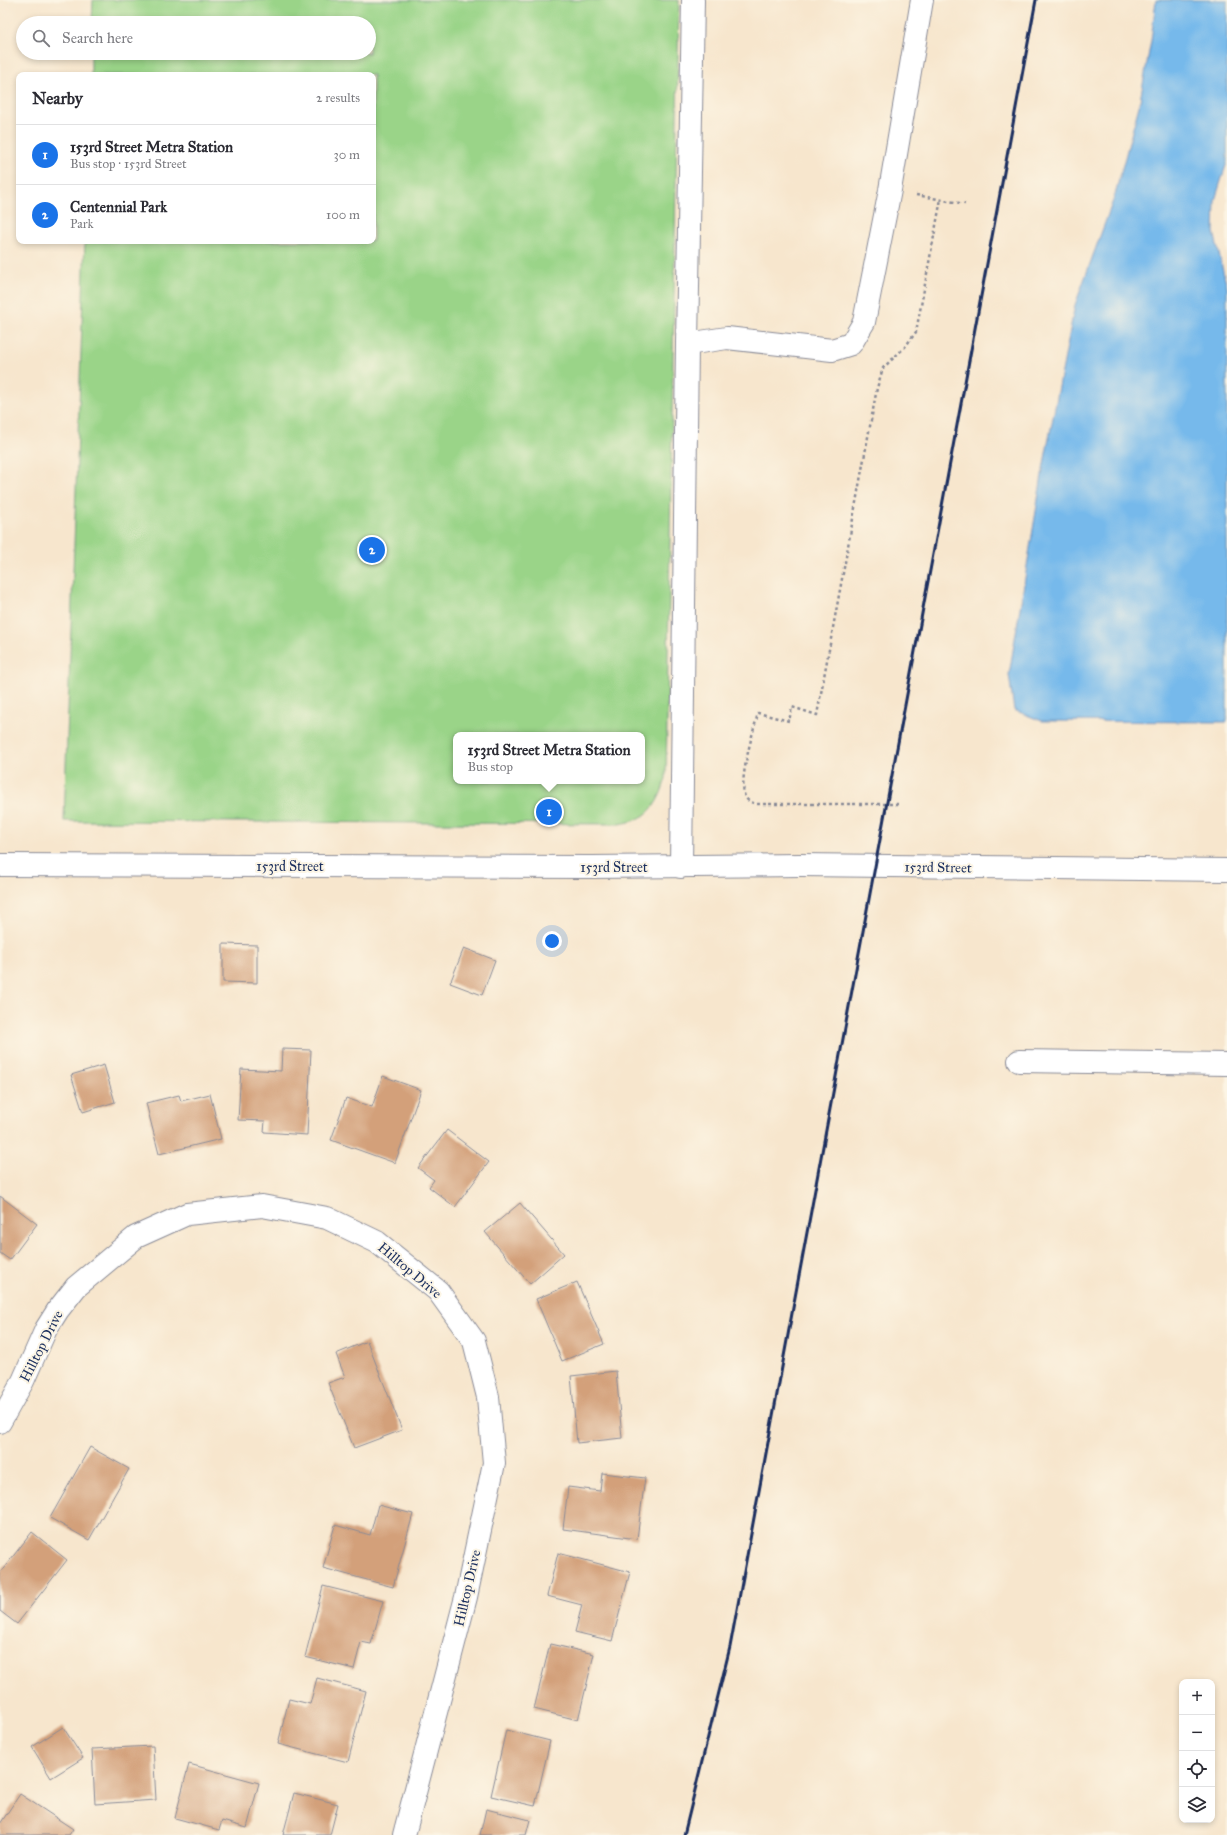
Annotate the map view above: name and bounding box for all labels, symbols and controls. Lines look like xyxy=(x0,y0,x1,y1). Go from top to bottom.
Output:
search box xyxy=(16,16,376,60)
icon: search xyxy=(30,27,52,49)
text: Search here xyxy=(62,29,133,47)
text: Nearby xyxy=(32,88,83,109)
text: 2 results xyxy=(316,90,360,106)
text: 153rd Street Metra Station xyxy=(70,138,233,156)
text: 1 xyxy=(42,147,48,163)
text: 30 m xyxy=(334,147,360,163)
text: Bus stop · 153rd Street xyxy=(70,156,187,172)
text: Centennial Park xyxy=(70,198,167,216)
text: 2 xyxy=(42,207,48,223)
text: 100 m xyxy=(326,207,360,223)
text: Park xyxy=(70,216,94,232)
pin: 2 xyxy=(359,535,385,565)
popup xyxy=(453,732,645,784)
text: 153rd Street Metra Station xyxy=(467,741,631,759)
text: Bus stop xyxy=(467,759,513,775)
pin: 1 xyxy=(536,797,562,827)
street label: 153rd Street xyxy=(256,858,324,875)
street label: 153rd Street xyxy=(904,858,972,877)
street label: 153rd Street xyxy=(580,859,648,876)
your location xyxy=(542,931,562,951)
street label: Hilltop Drive xyxy=(374,1239,445,1302)
street label: Hilltop Drive xyxy=(16,1307,67,1385)
street label: Hilltop Drive xyxy=(450,1548,485,1628)
map controls xyxy=(1179,1679,1215,1823)
button: + xyxy=(1179,1679,1215,1715)
button: − xyxy=(1179,1715,1215,1751)
button: locate xyxy=(1179,1751,1215,1787)
button: layers xyxy=(1179,1787,1215,1823)

